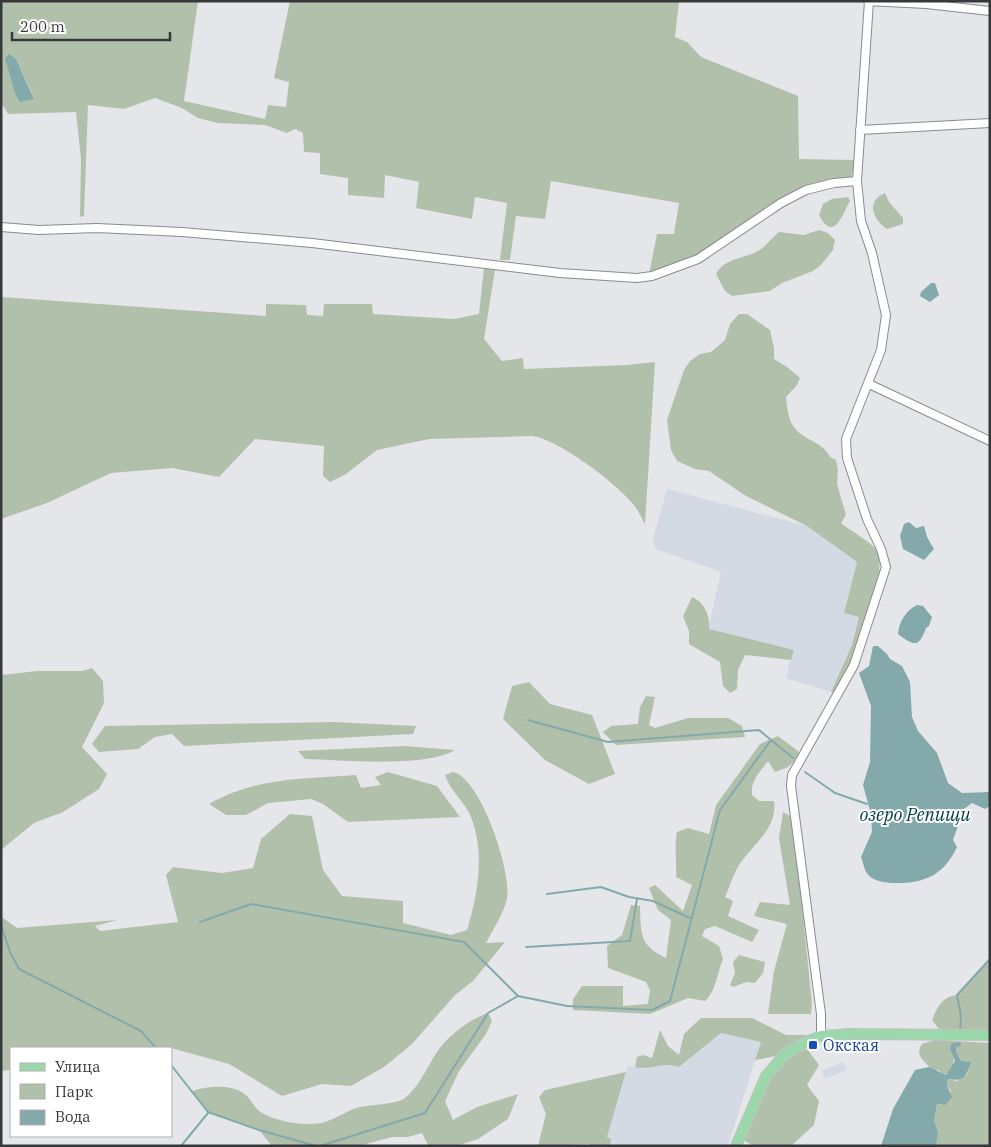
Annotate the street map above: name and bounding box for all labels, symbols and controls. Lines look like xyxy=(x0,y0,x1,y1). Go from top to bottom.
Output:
scale bar xyxy=(12,10,170,42)
text: 200 m xyxy=(20,17,65,36)
water label: озеро Репищи xyxy=(860,803,971,826)
place label: Окская xyxy=(823,1035,879,1055)
marker: Окская xyxy=(807,1039,819,1051)
legend xyxy=(10,1047,172,1137)
text: Улица xyxy=(55,1057,100,1076)
text: Парк xyxy=(55,1082,93,1101)
text: Вода xyxy=(55,1107,91,1126)

